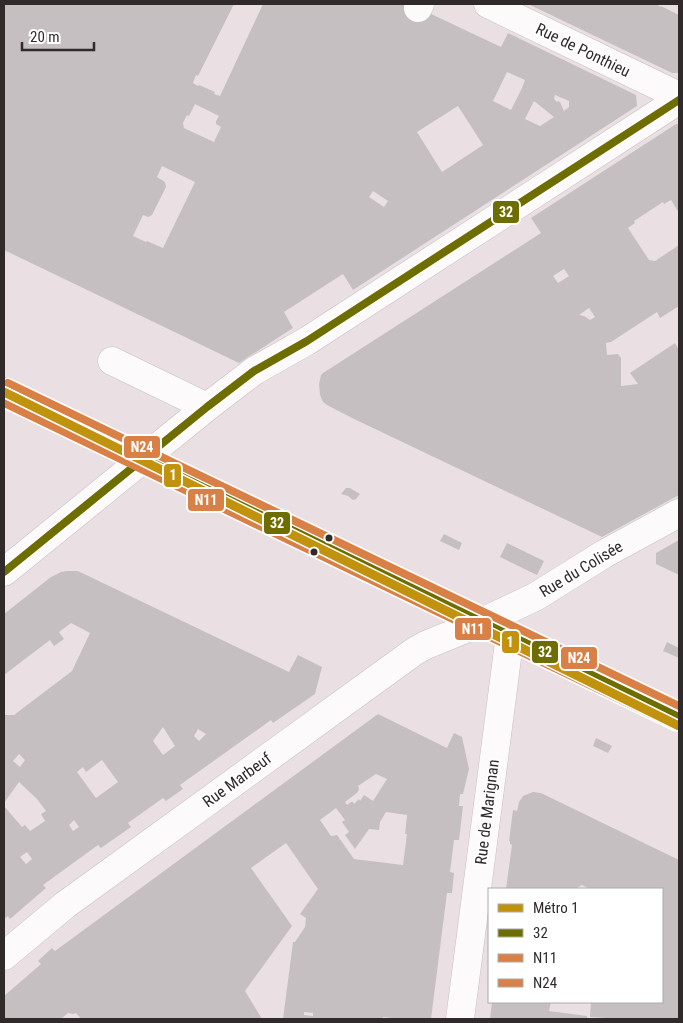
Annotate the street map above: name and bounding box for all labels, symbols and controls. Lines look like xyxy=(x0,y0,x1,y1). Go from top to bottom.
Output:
street label: Rue de Ponthieu xyxy=(533,19,633,81)
scale bar xyxy=(22,20,95,52)
text: 20 m xyxy=(30,28,60,46)
line badge: 32 xyxy=(492,200,520,224)
text: 32 xyxy=(499,204,513,220)
line badge: N24 xyxy=(123,435,161,459)
text: N24 xyxy=(131,439,153,455)
line badge: 1 xyxy=(163,463,182,488)
text: 1 xyxy=(169,467,177,483)
line badge: N11 xyxy=(187,488,225,512)
text: N11 xyxy=(195,492,217,508)
line badge: 32 xyxy=(263,511,291,535)
text: 32 xyxy=(270,515,284,531)
unlabelled marker xyxy=(324,533,334,543)
street label: Rue du Colisée xyxy=(536,537,626,601)
unlabelled marker xyxy=(309,547,319,557)
line badge: N11 xyxy=(454,617,492,641)
text: N11 xyxy=(462,621,484,637)
line badge: 1 xyxy=(501,630,520,654)
text: 1 xyxy=(506,634,514,650)
line badge: 32 xyxy=(531,640,559,664)
text: 32 xyxy=(538,644,552,660)
line badge: N24 xyxy=(560,646,598,670)
text: N24 xyxy=(568,650,590,666)
street label: Rue Marbeuf xyxy=(199,749,275,811)
street label: Rue de Marignan xyxy=(471,758,503,866)
legend xyxy=(488,888,663,1003)
text: Métro 1 xyxy=(533,899,579,917)
text: 32 xyxy=(533,924,548,942)
text: N11 xyxy=(533,949,557,967)
text: N24 xyxy=(533,974,557,992)

